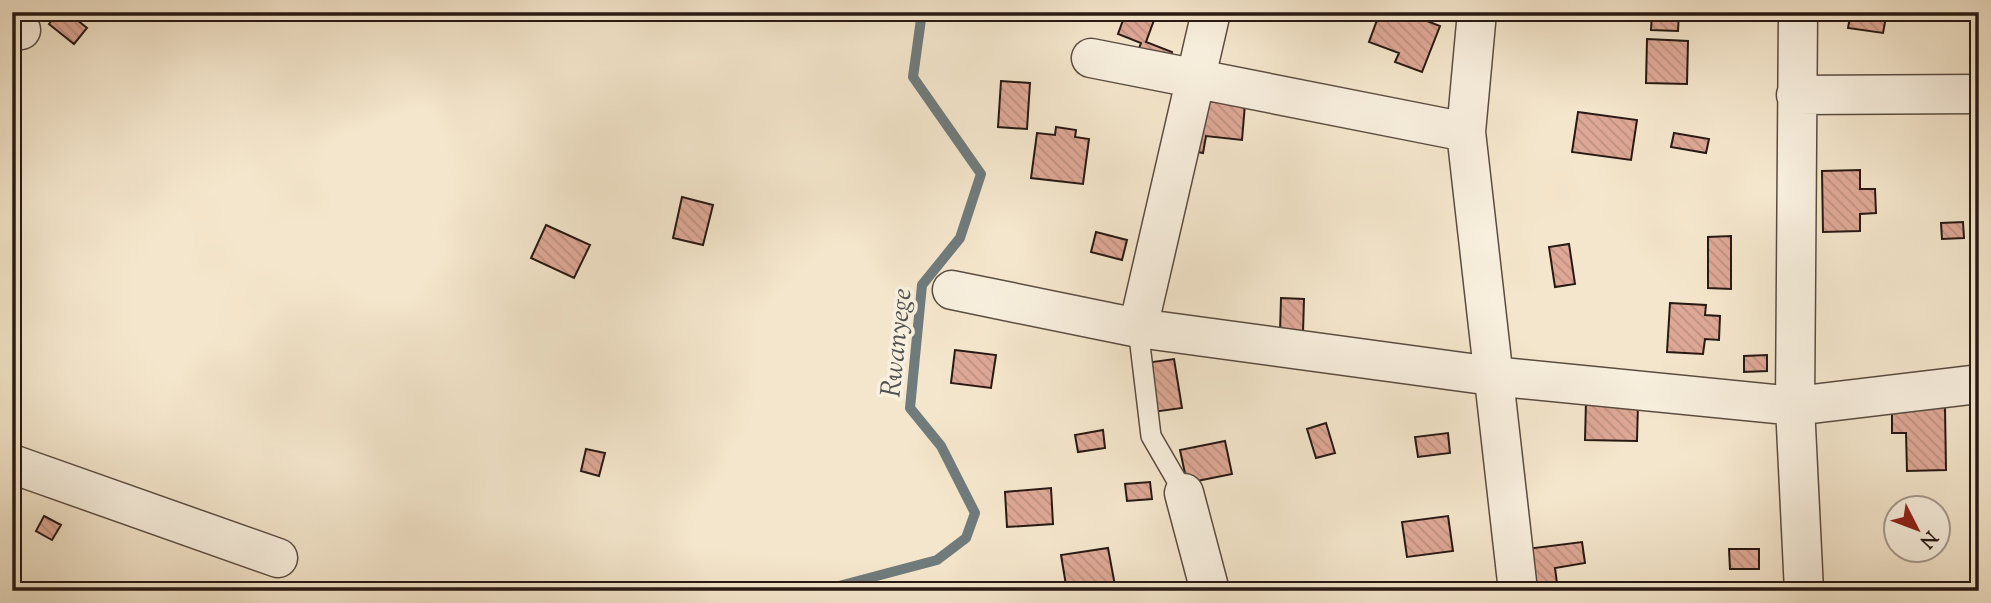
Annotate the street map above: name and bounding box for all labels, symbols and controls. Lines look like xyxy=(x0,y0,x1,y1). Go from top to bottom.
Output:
water label: Rwanyege xyxy=(872,287,924,399)
north arrow xyxy=(1882,494,1952,564)
text: N xyxy=(1913,524,1943,553)

